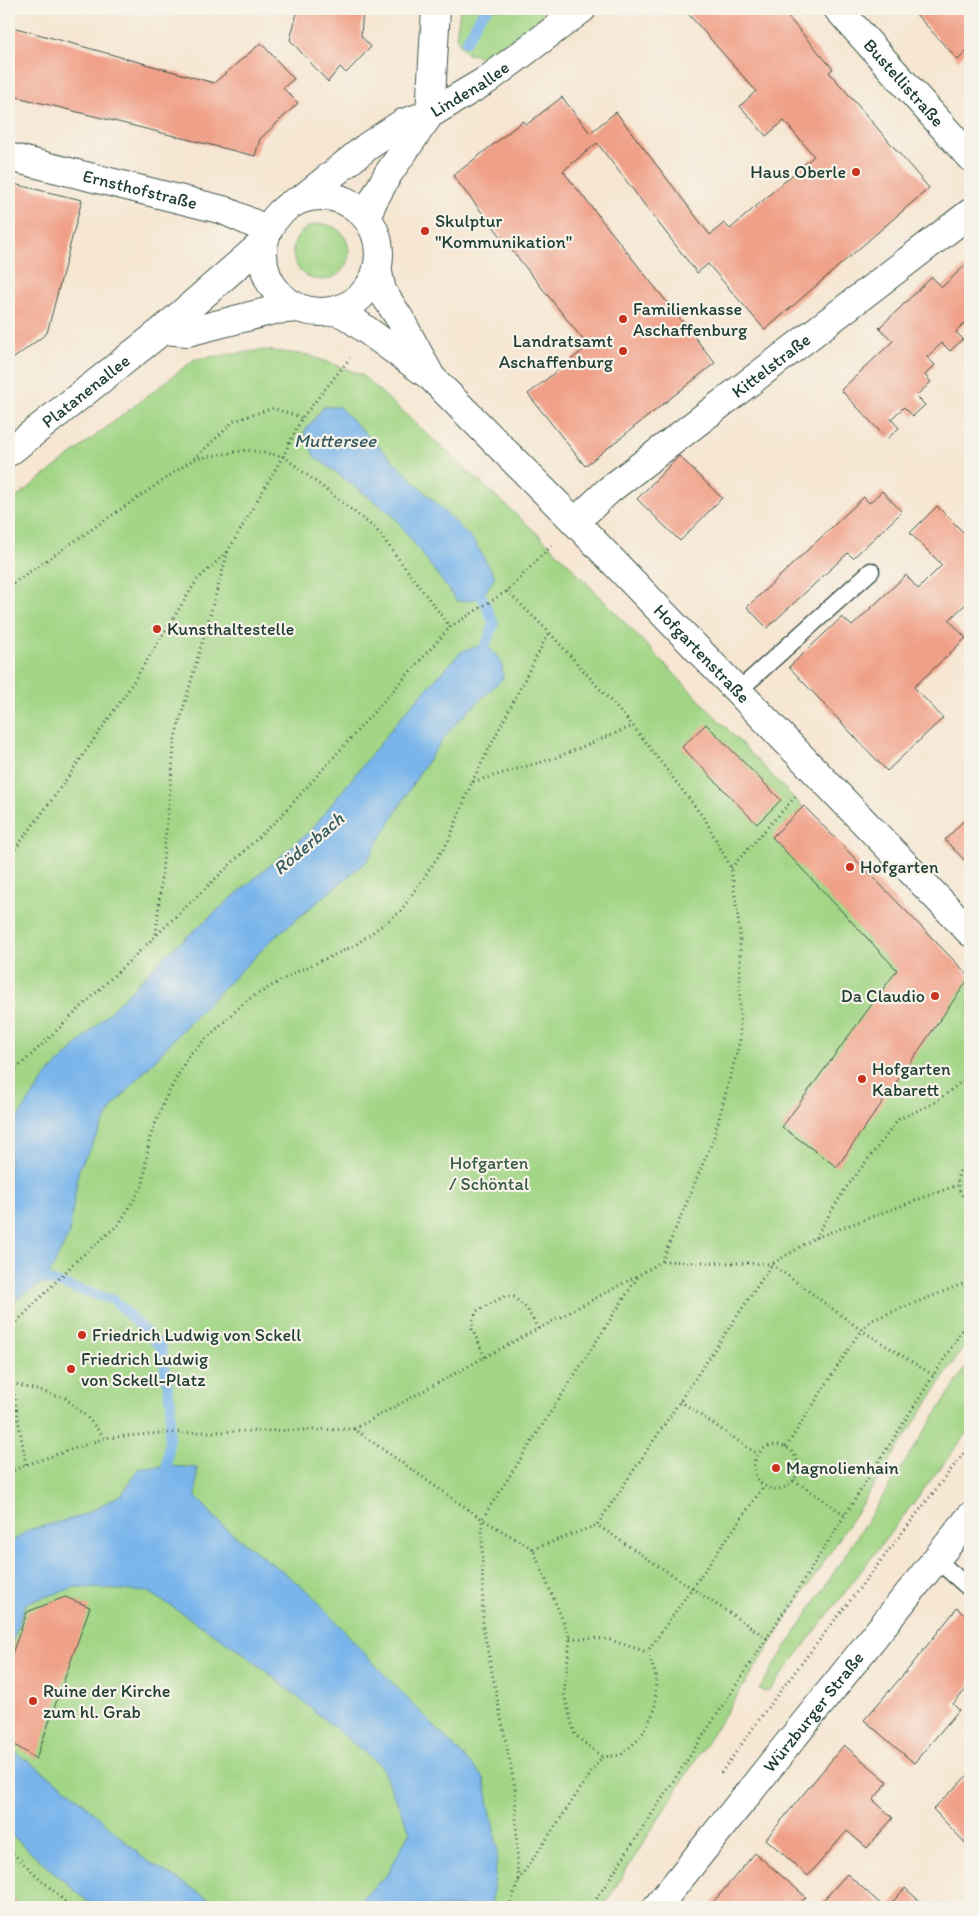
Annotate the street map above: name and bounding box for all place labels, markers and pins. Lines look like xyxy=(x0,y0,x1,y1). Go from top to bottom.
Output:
place label: Haus Oberle xyxy=(750,161,846,183)
marker: Haus Oberle xyxy=(850,166,862,178)
place label: Skulptur "Kommunikation" xyxy=(435,210,572,253)
marker: Skulptur "Kommunikation" xyxy=(419,225,431,237)
place label: Familienkasse Aschaffenburg xyxy=(633,298,748,341)
marker: Familienkasse Aschaffenburg xyxy=(617,313,629,325)
place label: Landratsamt Aschaffenburg xyxy=(499,330,614,373)
marker: Landratsamt Aschaffenburg xyxy=(617,345,629,357)
place label: Kunsthaltestelle xyxy=(167,618,294,640)
marker: Kunsthaltestelle xyxy=(151,623,163,635)
place label: Hofgarten xyxy=(860,856,939,878)
marker: Hofgarten xyxy=(844,861,856,873)
place label: Da Claudio xyxy=(841,985,925,1007)
marker: Da Claudio xyxy=(929,990,941,1002)
place label: Hofgarten Kabarett xyxy=(872,1058,951,1101)
marker: Hofgarten Kabarett xyxy=(856,1073,868,1085)
place label: Friedrich Ludwig von Sckell xyxy=(92,1324,301,1346)
marker: Friedrich Ludwig von Sckell xyxy=(76,1329,88,1341)
place label: Friedrich Ludwig von Sckell-Platz xyxy=(81,1348,209,1391)
marker: Friedrich Ludwig von Sckell-Platz xyxy=(65,1363,77,1375)
place label: Magnolienhain xyxy=(786,1457,899,1479)
marker: Magnolienhain xyxy=(770,1462,782,1474)
place label: Ruine der Kirche zum hl. Grab xyxy=(43,1680,170,1723)
marker: Ruine der Kirche zum hl. Grab xyxy=(27,1695,39,1707)

